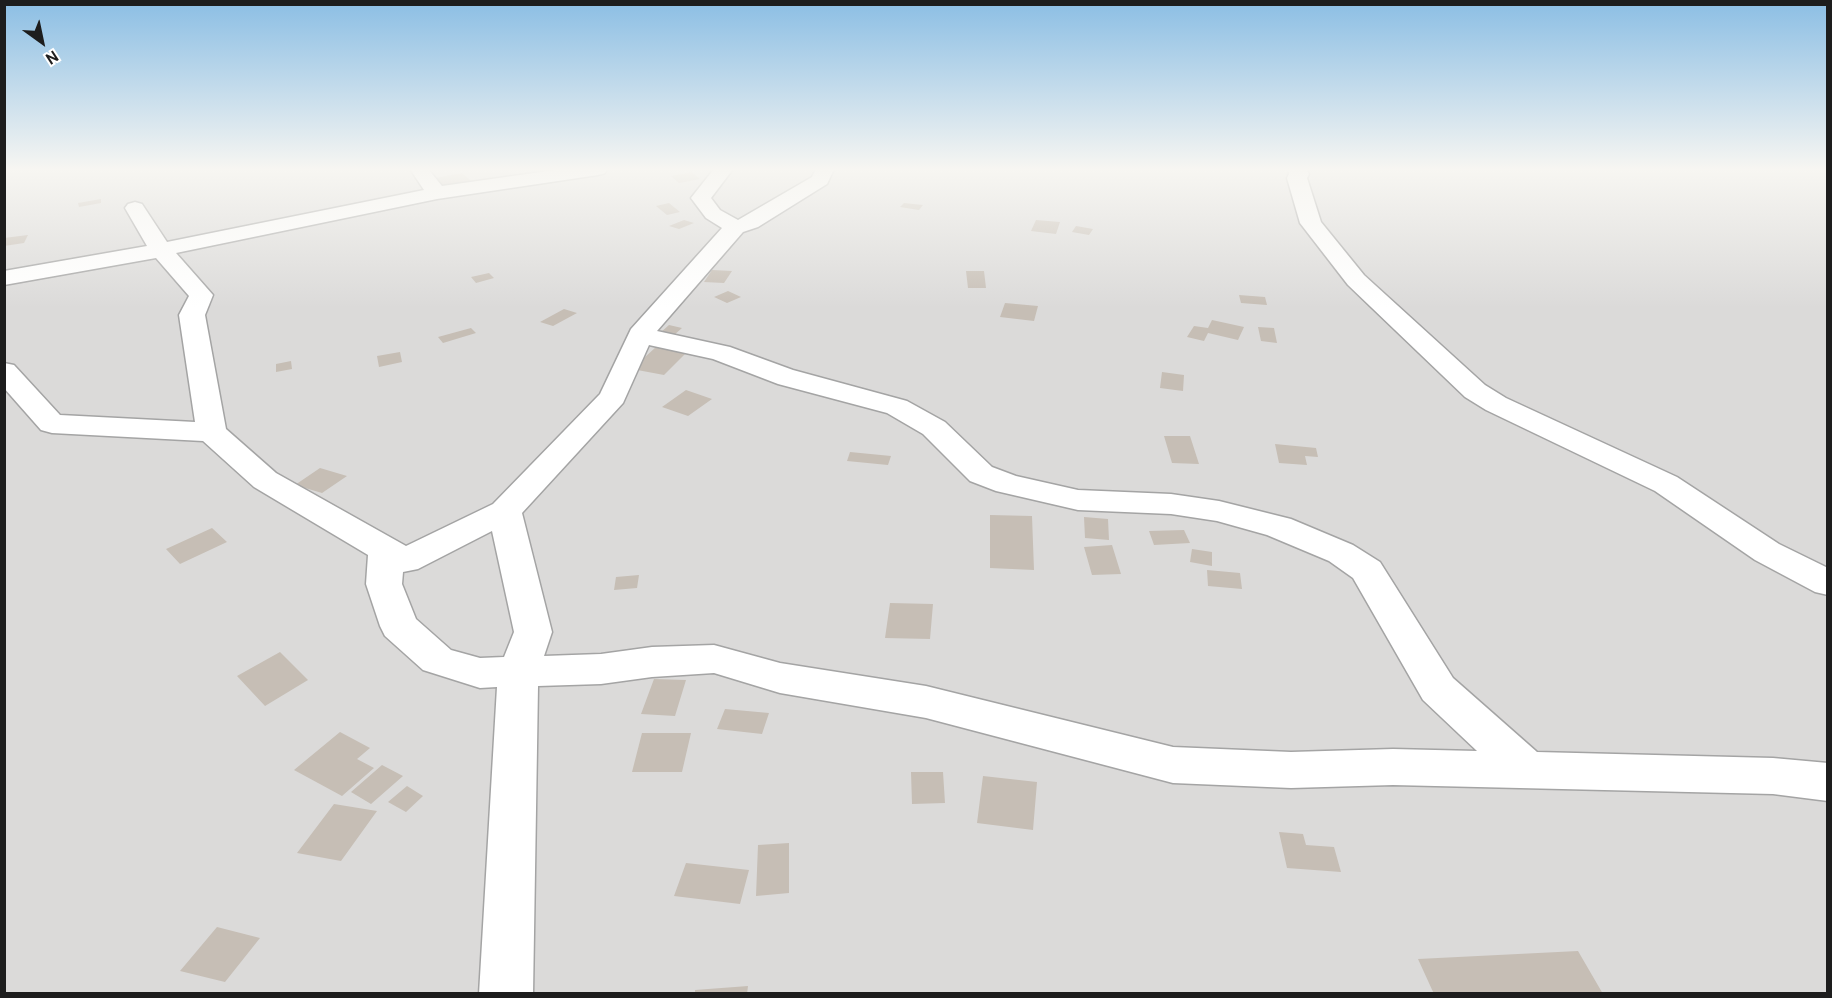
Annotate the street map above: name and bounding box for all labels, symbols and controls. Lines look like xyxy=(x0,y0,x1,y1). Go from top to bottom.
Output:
north arrow xyxy=(12,12,72,72)
text: N xyxy=(42,46,62,69)

